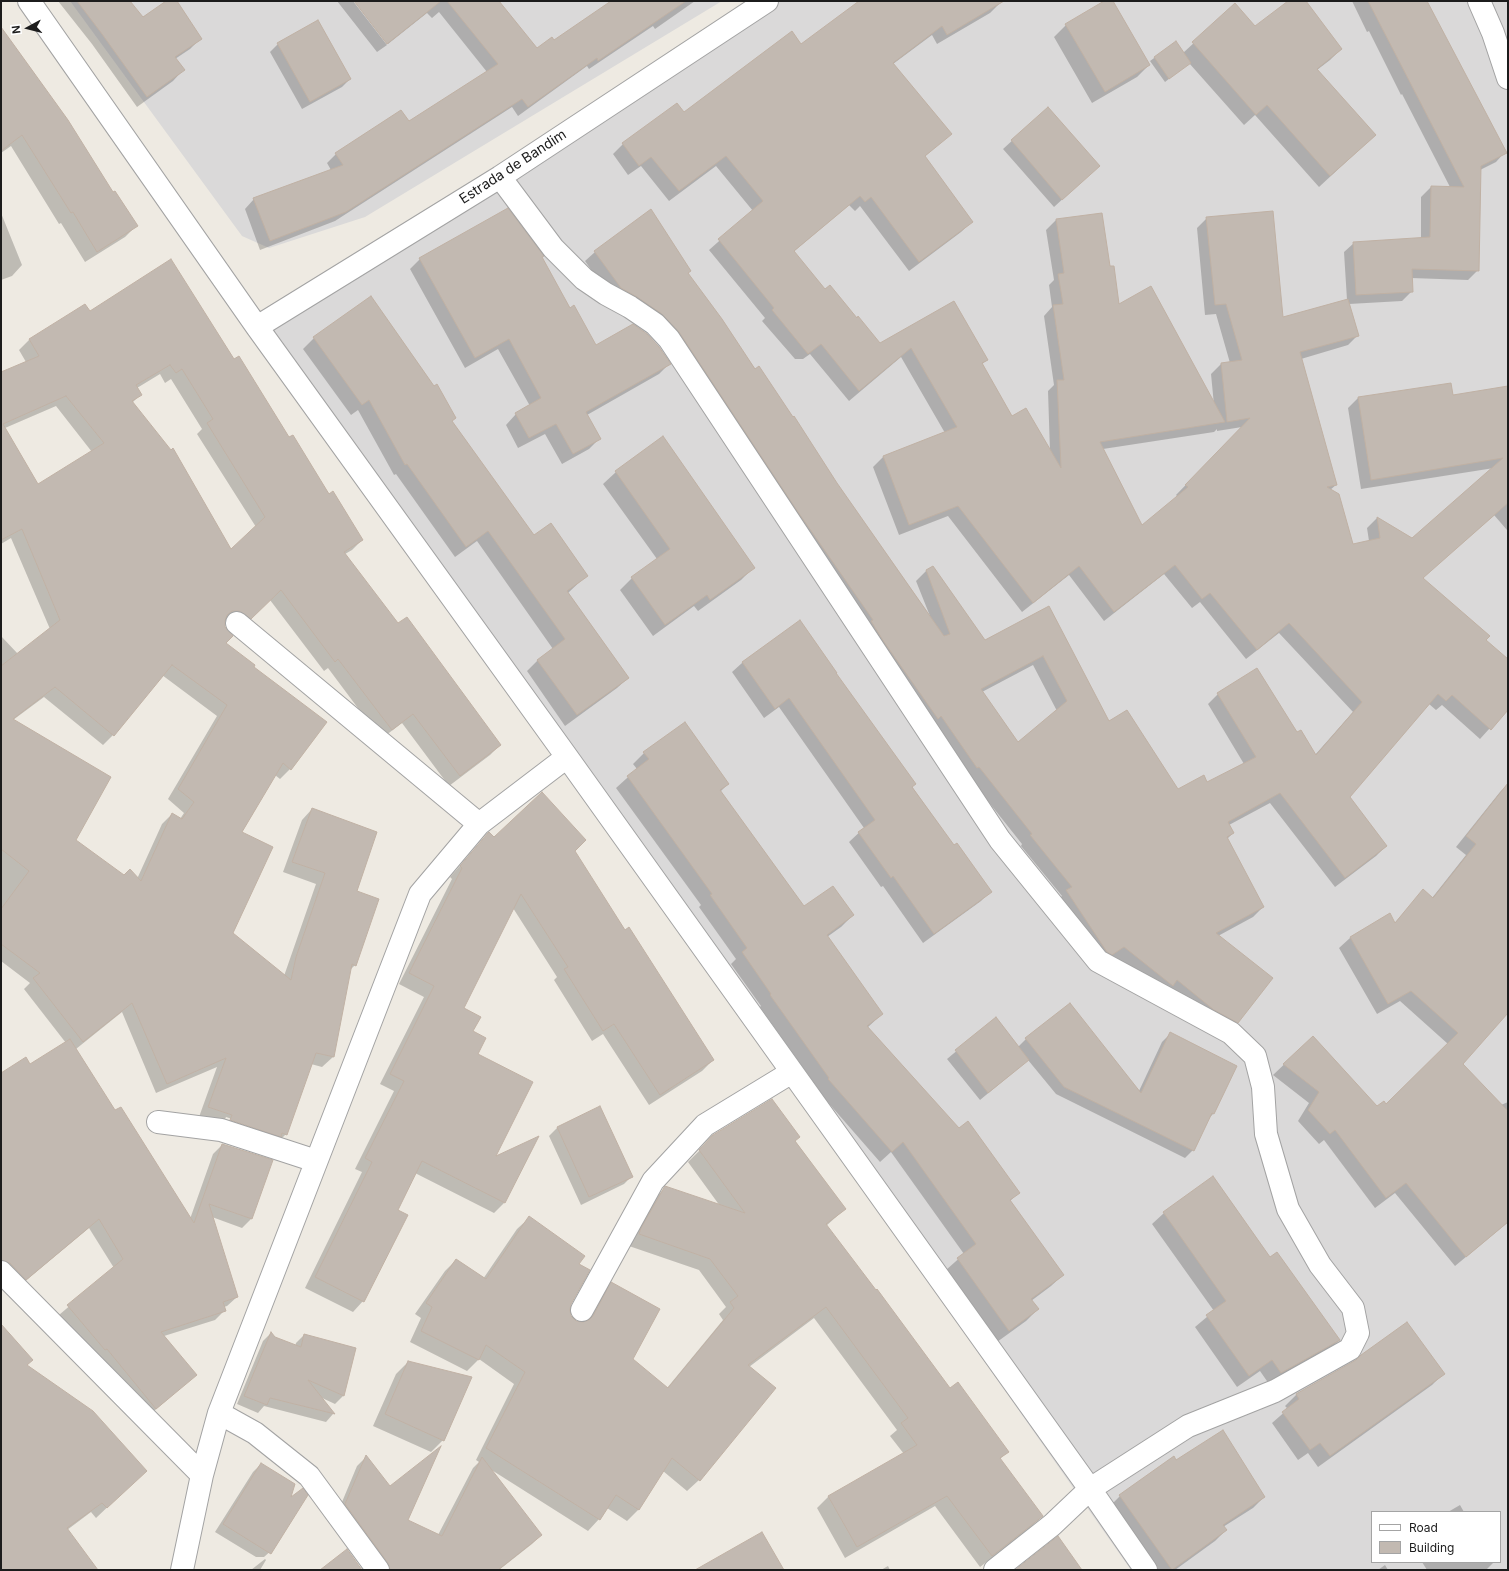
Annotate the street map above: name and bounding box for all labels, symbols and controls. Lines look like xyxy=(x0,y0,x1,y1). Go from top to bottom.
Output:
north arrow xyxy=(8,8,48,48)
text: N xyxy=(9,24,24,34)
street label: Estrada de Bandim xyxy=(456,126,570,208)
legend xyxy=(1371,1511,1501,1563)
text: Road xyxy=(1409,1520,1438,1535)
text: Building xyxy=(1409,1540,1454,1555)

